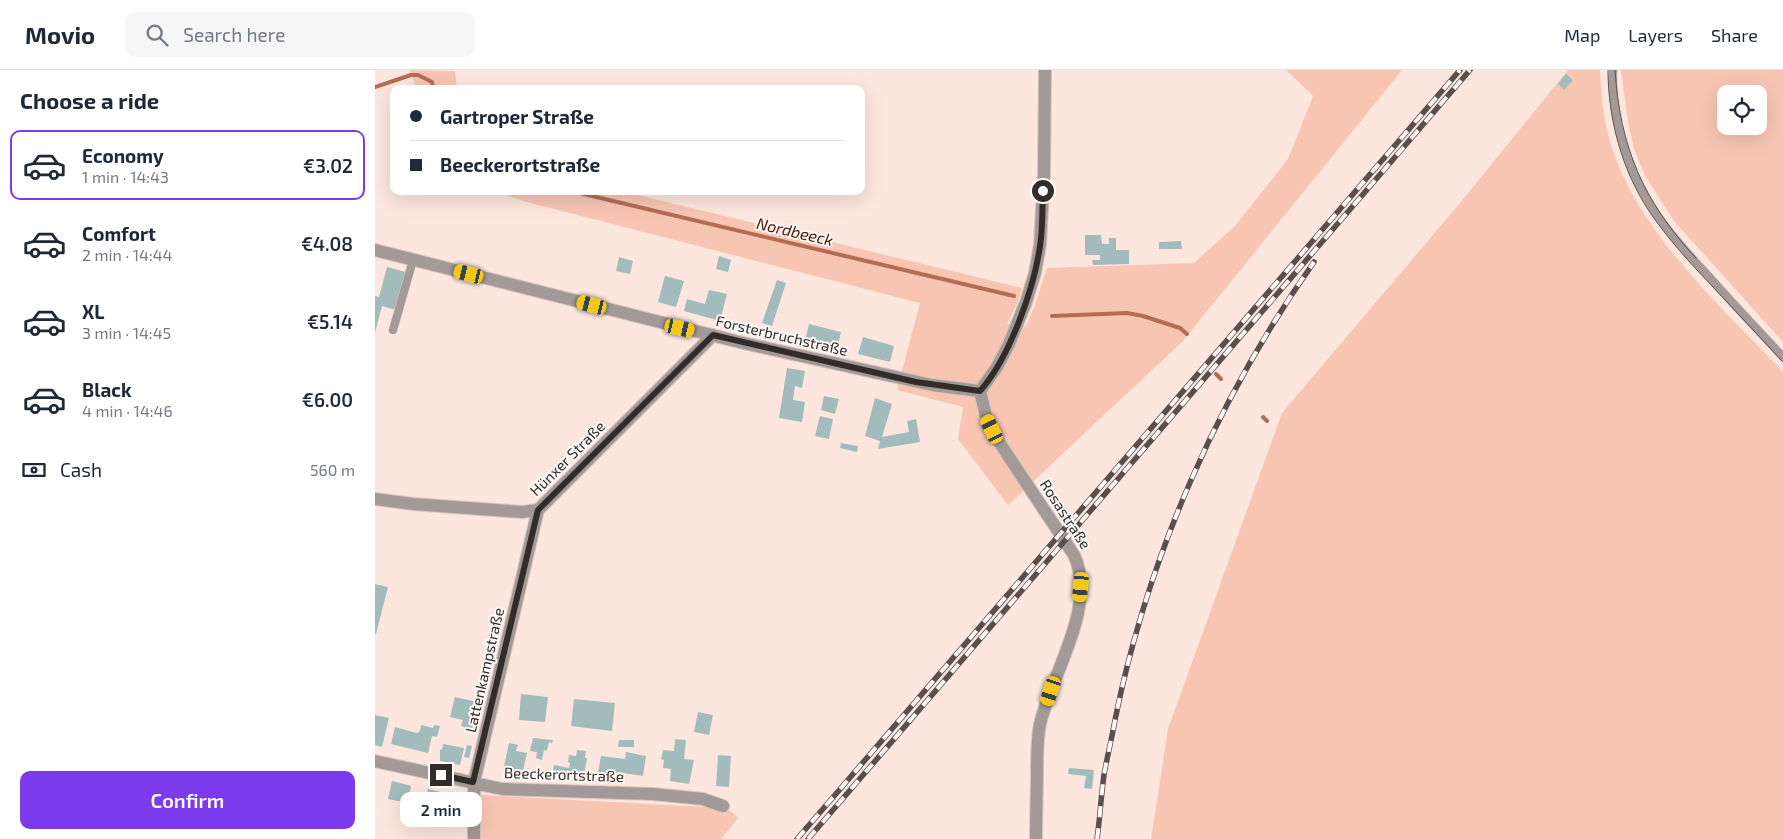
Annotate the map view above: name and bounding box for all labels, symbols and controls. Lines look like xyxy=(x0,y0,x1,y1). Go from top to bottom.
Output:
search box xyxy=(125,12,475,57)
text: Movio xyxy=(25,20,95,49)
icon: search xyxy=(143,21,171,49)
text: Search here xyxy=(183,23,285,46)
text: Map xyxy=(1564,24,1600,46)
text: Layers xyxy=(1628,24,1683,46)
text: Share xyxy=(1711,24,1758,46)
map controls xyxy=(1717,85,1767,135)
button: locate xyxy=(1717,85,1767,135)
text: Choose a ride xyxy=(20,87,159,113)
text: Gartroper Straße xyxy=(440,105,594,128)
icon: car xyxy=(22,143,67,188)
text: Economy xyxy=(82,144,164,167)
text: Beeckerortstraße xyxy=(440,153,600,176)
text: €3.02 xyxy=(303,154,353,177)
text: 1 min · 14:43 xyxy=(82,167,169,186)
route start xyxy=(1032,180,1054,202)
water label: Nordbeeck xyxy=(755,213,835,249)
icon: car xyxy=(22,221,67,266)
text: Comfort xyxy=(82,222,156,245)
text: €4.08 xyxy=(301,232,353,255)
text: 2 min · 14:44 xyxy=(82,245,172,264)
car xyxy=(452,263,485,285)
car xyxy=(575,294,608,316)
icon: car xyxy=(22,299,67,344)
text: XL xyxy=(82,300,104,323)
text: €5.14 xyxy=(307,310,353,333)
street label: Forsterbruchstraße xyxy=(714,311,850,359)
car xyxy=(663,317,696,339)
text: 3 min · 14:45 xyxy=(82,323,171,342)
icon: car xyxy=(22,377,67,422)
text: Black xyxy=(82,378,132,401)
text: €6.00 xyxy=(302,388,353,411)
text: 4 min · 14:46 xyxy=(82,401,173,420)
car xyxy=(978,412,1005,446)
street label: Hünxer Straße xyxy=(526,417,608,499)
icon: cash xyxy=(20,456,48,484)
text: Cash xyxy=(60,458,102,481)
text: 560 m xyxy=(310,460,355,479)
street label: Rosastraße xyxy=(1037,476,1095,552)
car xyxy=(1072,571,1089,603)
street label: Lattenkampstraße xyxy=(461,606,507,734)
car xyxy=(1039,674,1062,708)
street label: Beeckerortstraße xyxy=(504,763,624,785)
route end xyxy=(430,764,452,786)
button: Confirm xyxy=(20,771,355,829)
callout: 2 min xyxy=(400,792,482,828)
text: 2 min xyxy=(421,800,461,819)

